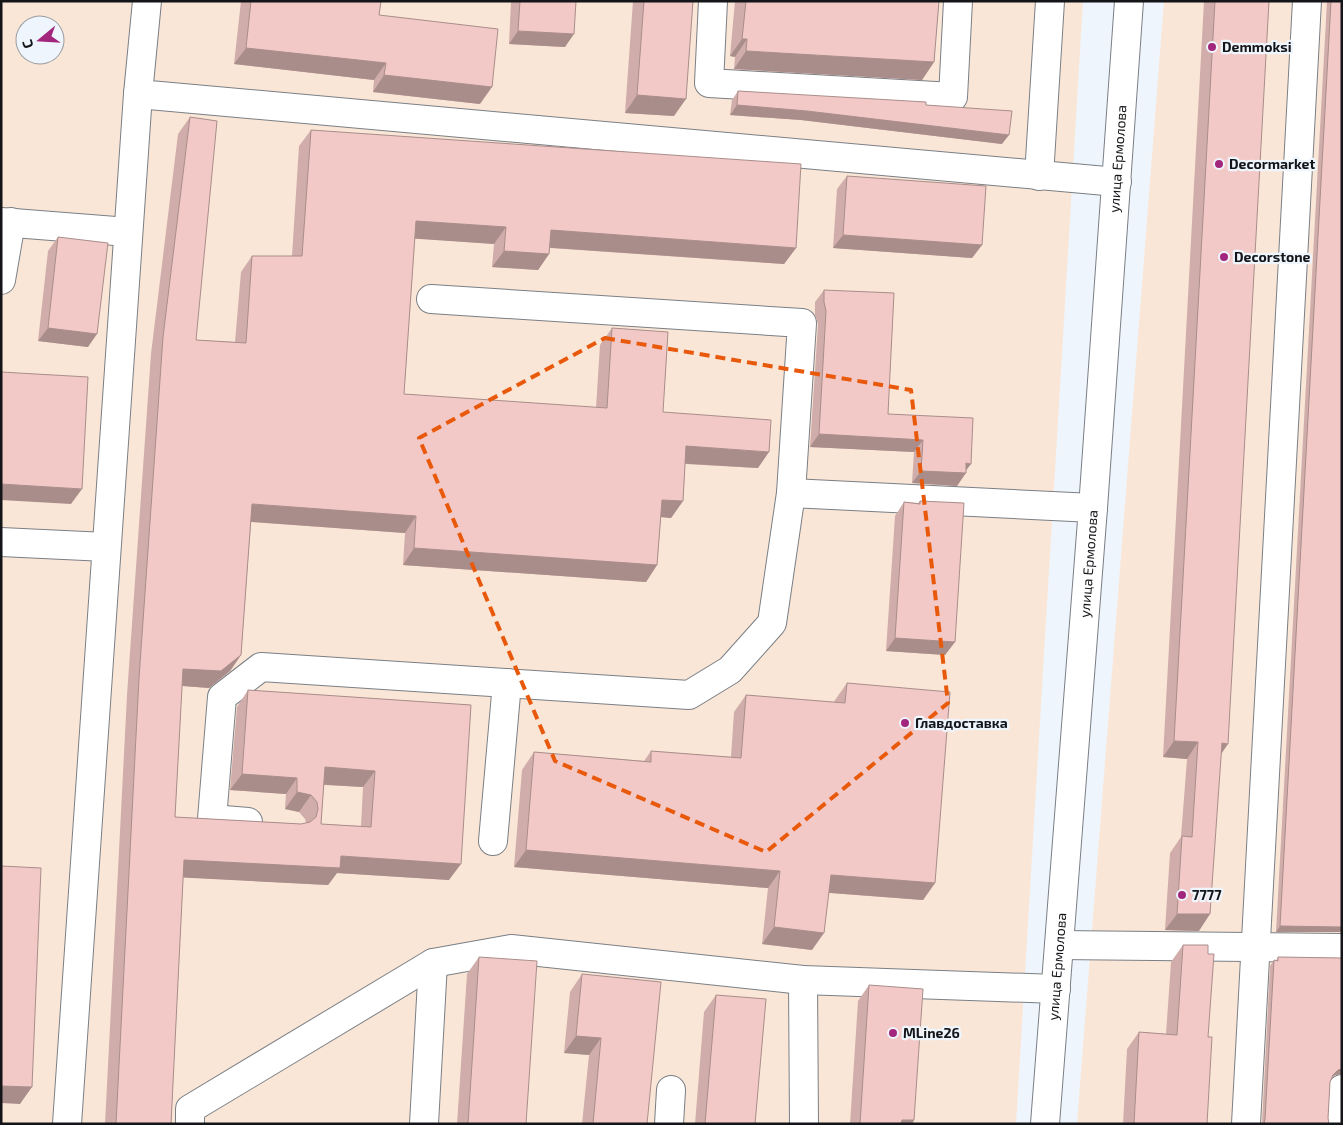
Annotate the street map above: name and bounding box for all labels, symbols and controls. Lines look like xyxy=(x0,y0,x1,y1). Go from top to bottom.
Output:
north arrow xyxy=(15,15,65,65)
text: С xyxy=(18,38,37,51)
place label: Demmoksi xyxy=(1222,38,1292,55)
marker: Demmoksi xyxy=(1206,41,1218,53)
street label: улица Ермолова xyxy=(1105,104,1130,213)
place label: Decormarket xyxy=(1229,155,1315,172)
marker: Decormarket xyxy=(1213,158,1225,170)
place label: Decorstone xyxy=(1234,248,1311,265)
marker: Decorstone xyxy=(1218,251,1230,263)
street label: улица Ермолова xyxy=(1075,509,1101,618)
place label: Главдоставка xyxy=(915,714,1008,731)
marker: Главдоставка xyxy=(899,717,911,729)
place label: 7777 xyxy=(1192,886,1222,903)
marker: 7777 xyxy=(1176,889,1188,901)
street label: улица Ермолова xyxy=(1044,912,1069,1021)
place label: MLine26 xyxy=(903,1024,960,1041)
marker: MLine26 xyxy=(887,1027,899,1039)

